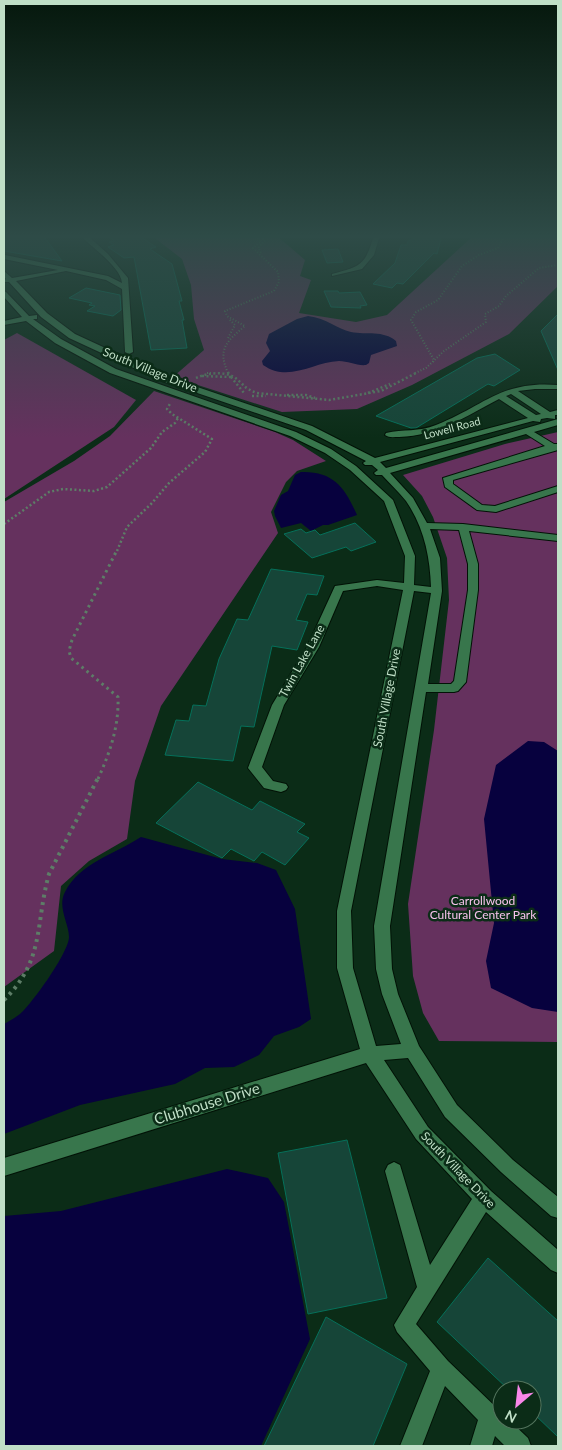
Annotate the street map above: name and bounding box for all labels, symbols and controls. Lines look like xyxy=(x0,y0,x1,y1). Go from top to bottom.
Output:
street label: South Village Drive xyxy=(101,344,200,395)
street label: Lowell Road xyxy=(422,414,482,441)
street label: Twin Lake Lane xyxy=(275,622,328,700)
street label: South Village Drive xyxy=(370,647,403,749)
park label: Carrollwood Cultural Center Park xyxy=(430,893,537,922)
street label: Clubhouse Drive xyxy=(152,1078,262,1128)
street label: South Village Drive xyxy=(418,1128,499,1211)
north arrow xyxy=(492,1380,542,1430)
text: N xyxy=(502,1407,519,1427)

